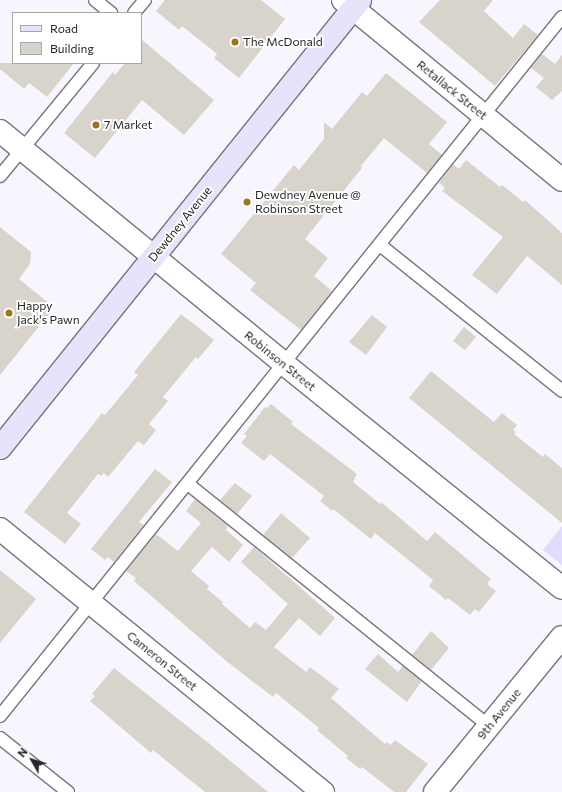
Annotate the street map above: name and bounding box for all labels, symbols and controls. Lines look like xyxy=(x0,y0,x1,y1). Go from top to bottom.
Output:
legend xyxy=(12,12,142,64)
text: Road xyxy=(50,21,78,35)
place label: The McDonald xyxy=(243,35,323,49)
marker: The McDonald xyxy=(230,37,240,47)
text: Building xyxy=(50,41,94,55)
street label: Retallack Street xyxy=(414,57,490,123)
place label: 7 Market xyxy=(104,118,152,132)
marker: 7 Market xyxy=(91,120,101,130)
street label: Dewdney Avenue xyxy=(145,183,215,265)
place label: Dewdney Avenue @ Robinson Street xyxy=(255,188,361,216)
marker: Dewdney Avenue @ Robinson Street xyxy=(242,197,252,207)
place label: Happy Jack's Pawn xyxy=(17,299,80,327)
marker: Happy Jack's Pawn xyxy=(4,308,14,318)
street label: Robinson Street xyxy=(241,328,319,394)
street label: Cameron Street xyxy=(124,628,200,694)
street label: 9th Avenue xyxy=(474,686,524,742)
north arrow xyxy=(12,740,52,780)
text: N xyxy=(15,745,30,759)

